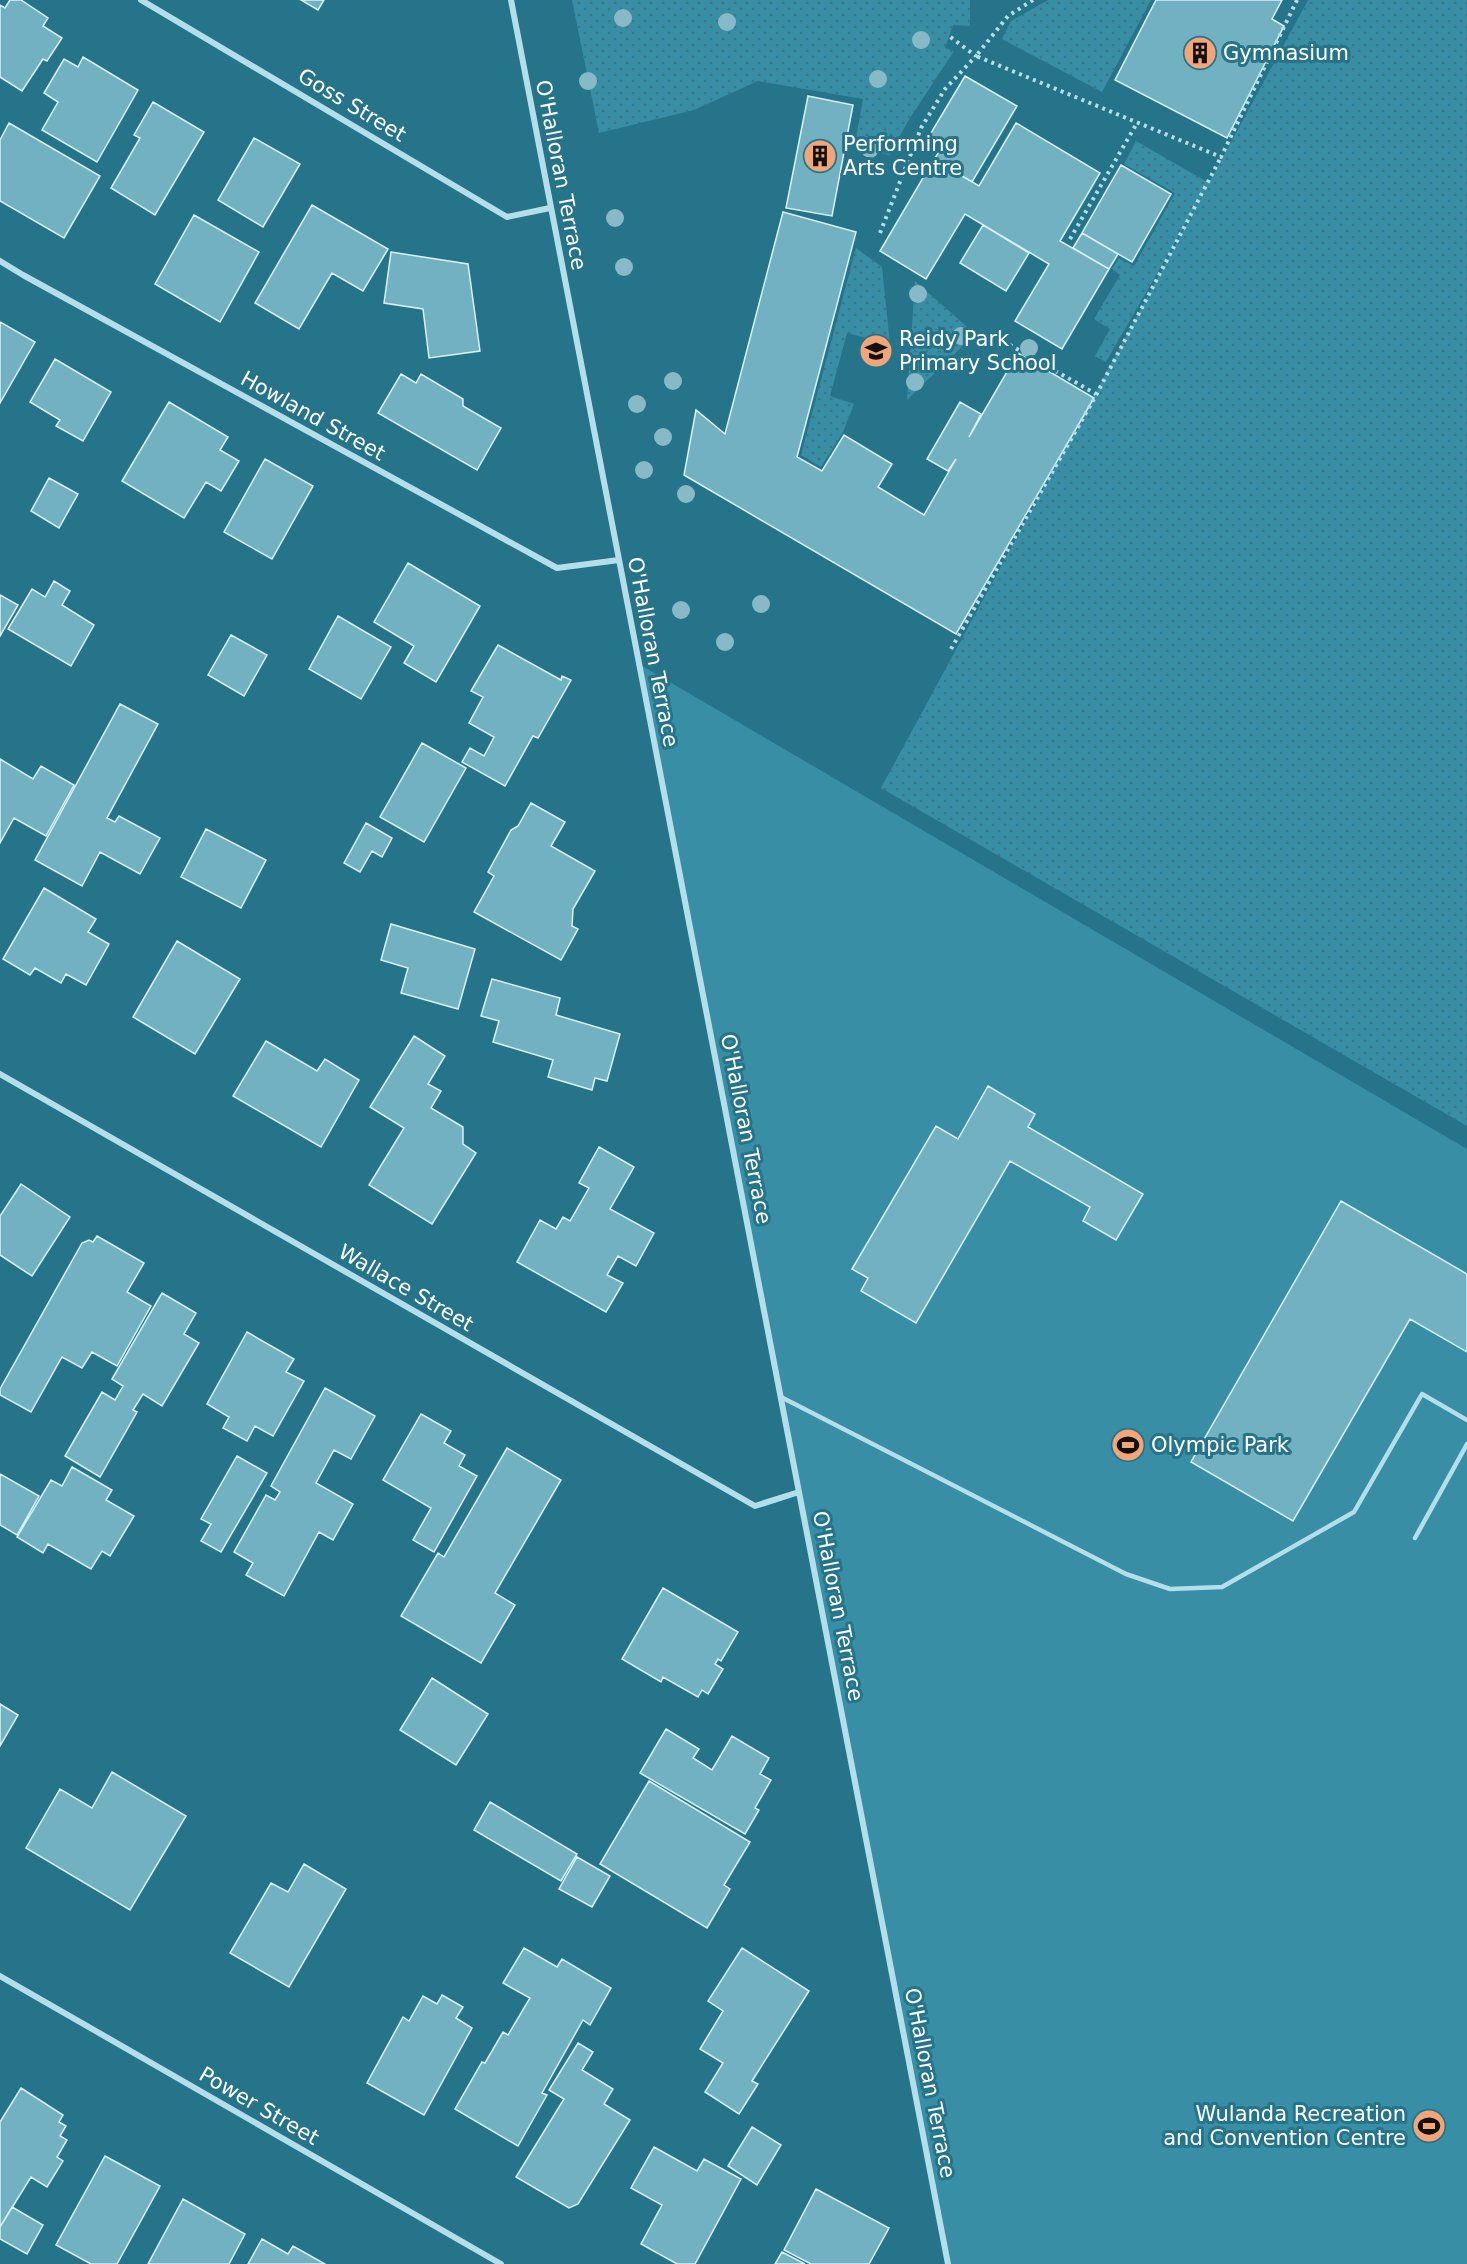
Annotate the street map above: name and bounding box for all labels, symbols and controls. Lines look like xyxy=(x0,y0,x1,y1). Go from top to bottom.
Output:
building icon: Gymnasium xyxy=(1182,35,1218,71)
place label: Gymnasium xyxy=(1223,41,1349,65)
street label: Goss Street xyxy=(294,63,410,147)
street label: O'Halloran Terrace xyxy=(531,78,591,272)
place label: Performing Arts Centre xyxy=(843,132,962,180)
building icon: Performing Arts Centre xyxy=(802,138,838,174)
place label: Reidy Park Primary School xyxy=(899,327,1057,375)
school or university icon: Reidy Park Primary School xyxy=(858,333,894,369)
street label: Howland Street xyxy=(236,366,390,466)
street label: O'Halloran Terrace xyxy=(623,555,683,749)
street label: O'Halloran Terrace xyxy=(716,1032,776,1226)
street label: Wallace Street xyxy=(334,1240,478,1336)
sports icon: Olympic Park xyxy=(1110,1427,1146,1463)
place label: Olympic Park xyxy=(1151,1433,1290,1457)
street label: O'Halloran Terrace xyxy=(808,1509,868,1703)
street label: O'Halloran Terrace xyxy=(900,1986,960,2180)
street label: Power Street xyxy=(195,2062,323,2150)
place label: Wulanda Recreation and Convention Centre xyxy=(1163,2102,1406,2150)
sports icon: Wulanda Recreation and Convention Centre xyxy=(1411,2108,1447,2144)

